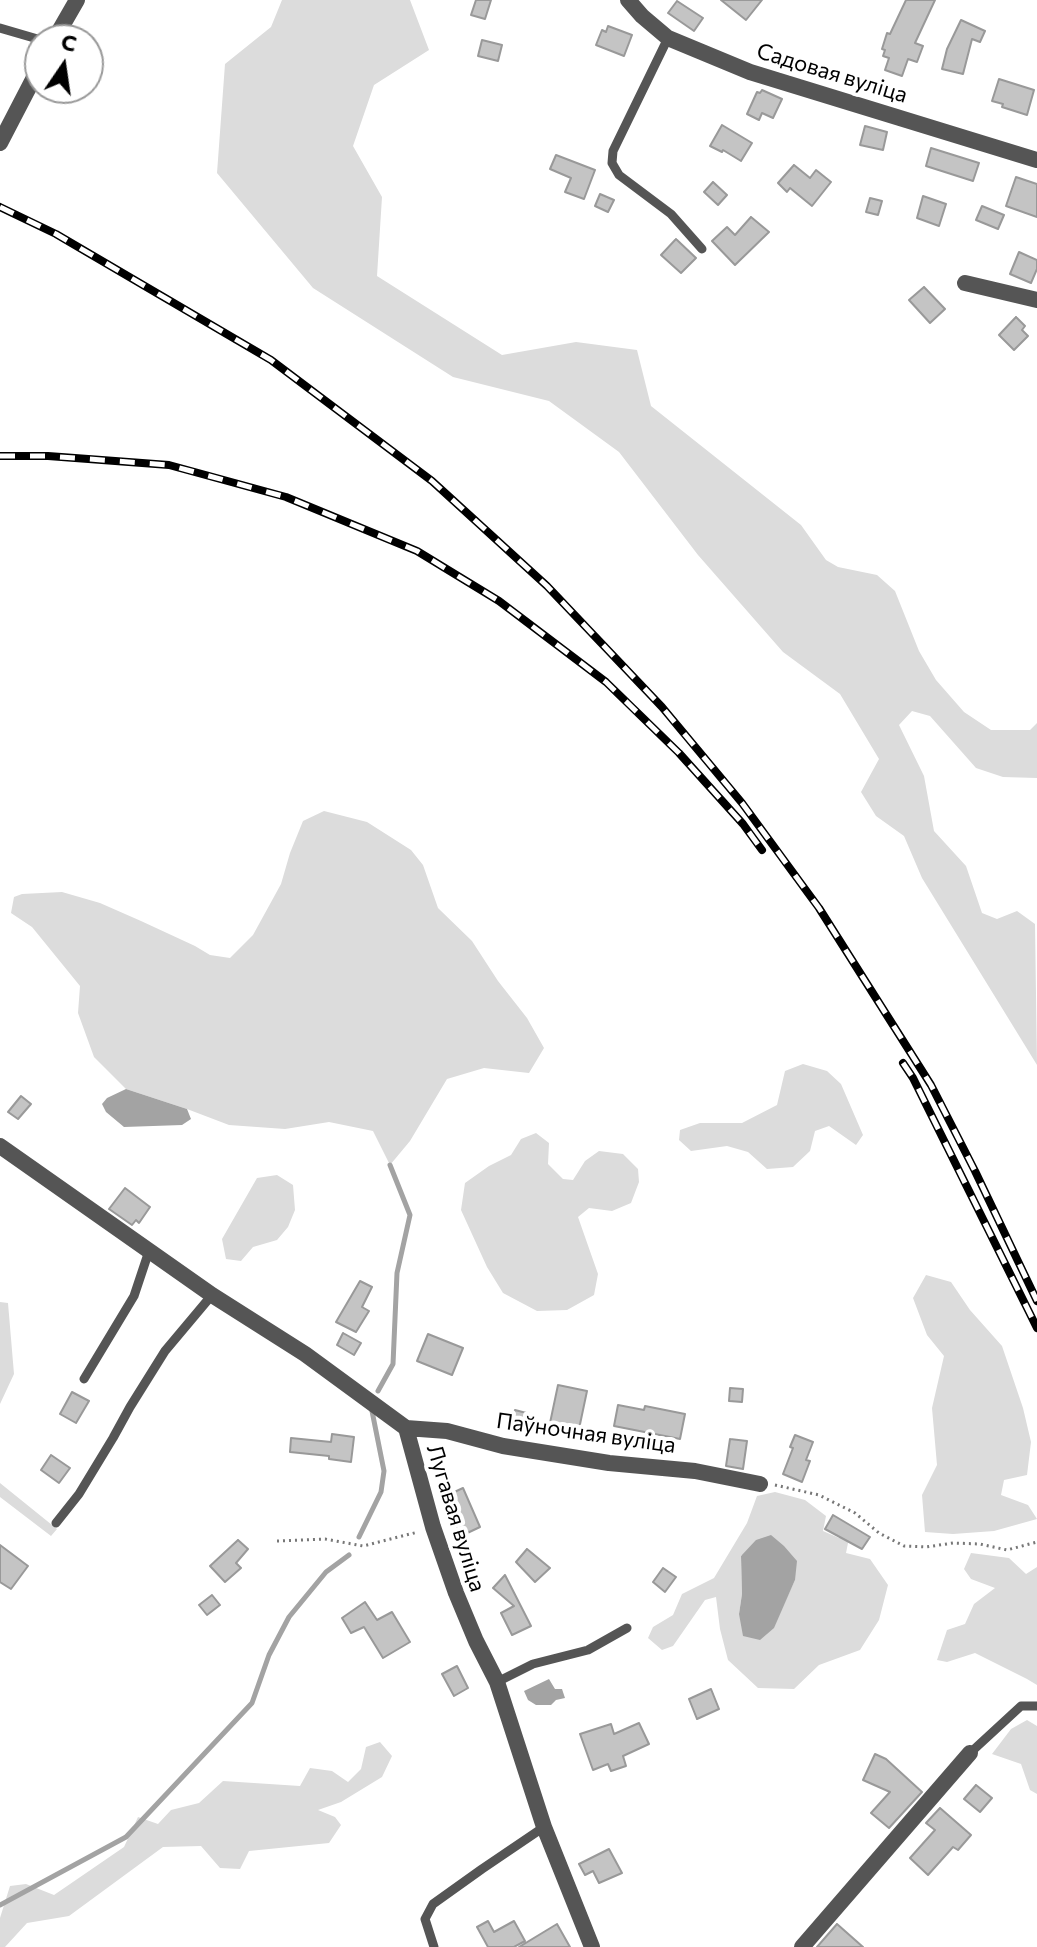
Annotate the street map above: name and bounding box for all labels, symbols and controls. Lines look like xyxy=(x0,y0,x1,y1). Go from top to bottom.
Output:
north arrow xyxy=(24,24,104,104)
text: С xyxy=(59,27,79,57)
street label: Садовая вуліца xyxy=(753,38,911,108)
street label: Паўночная вуліца xyxy=(495,1407,677,1459)
street label: Лугавая вуліца xyxy=(421,1441,491,1595)

